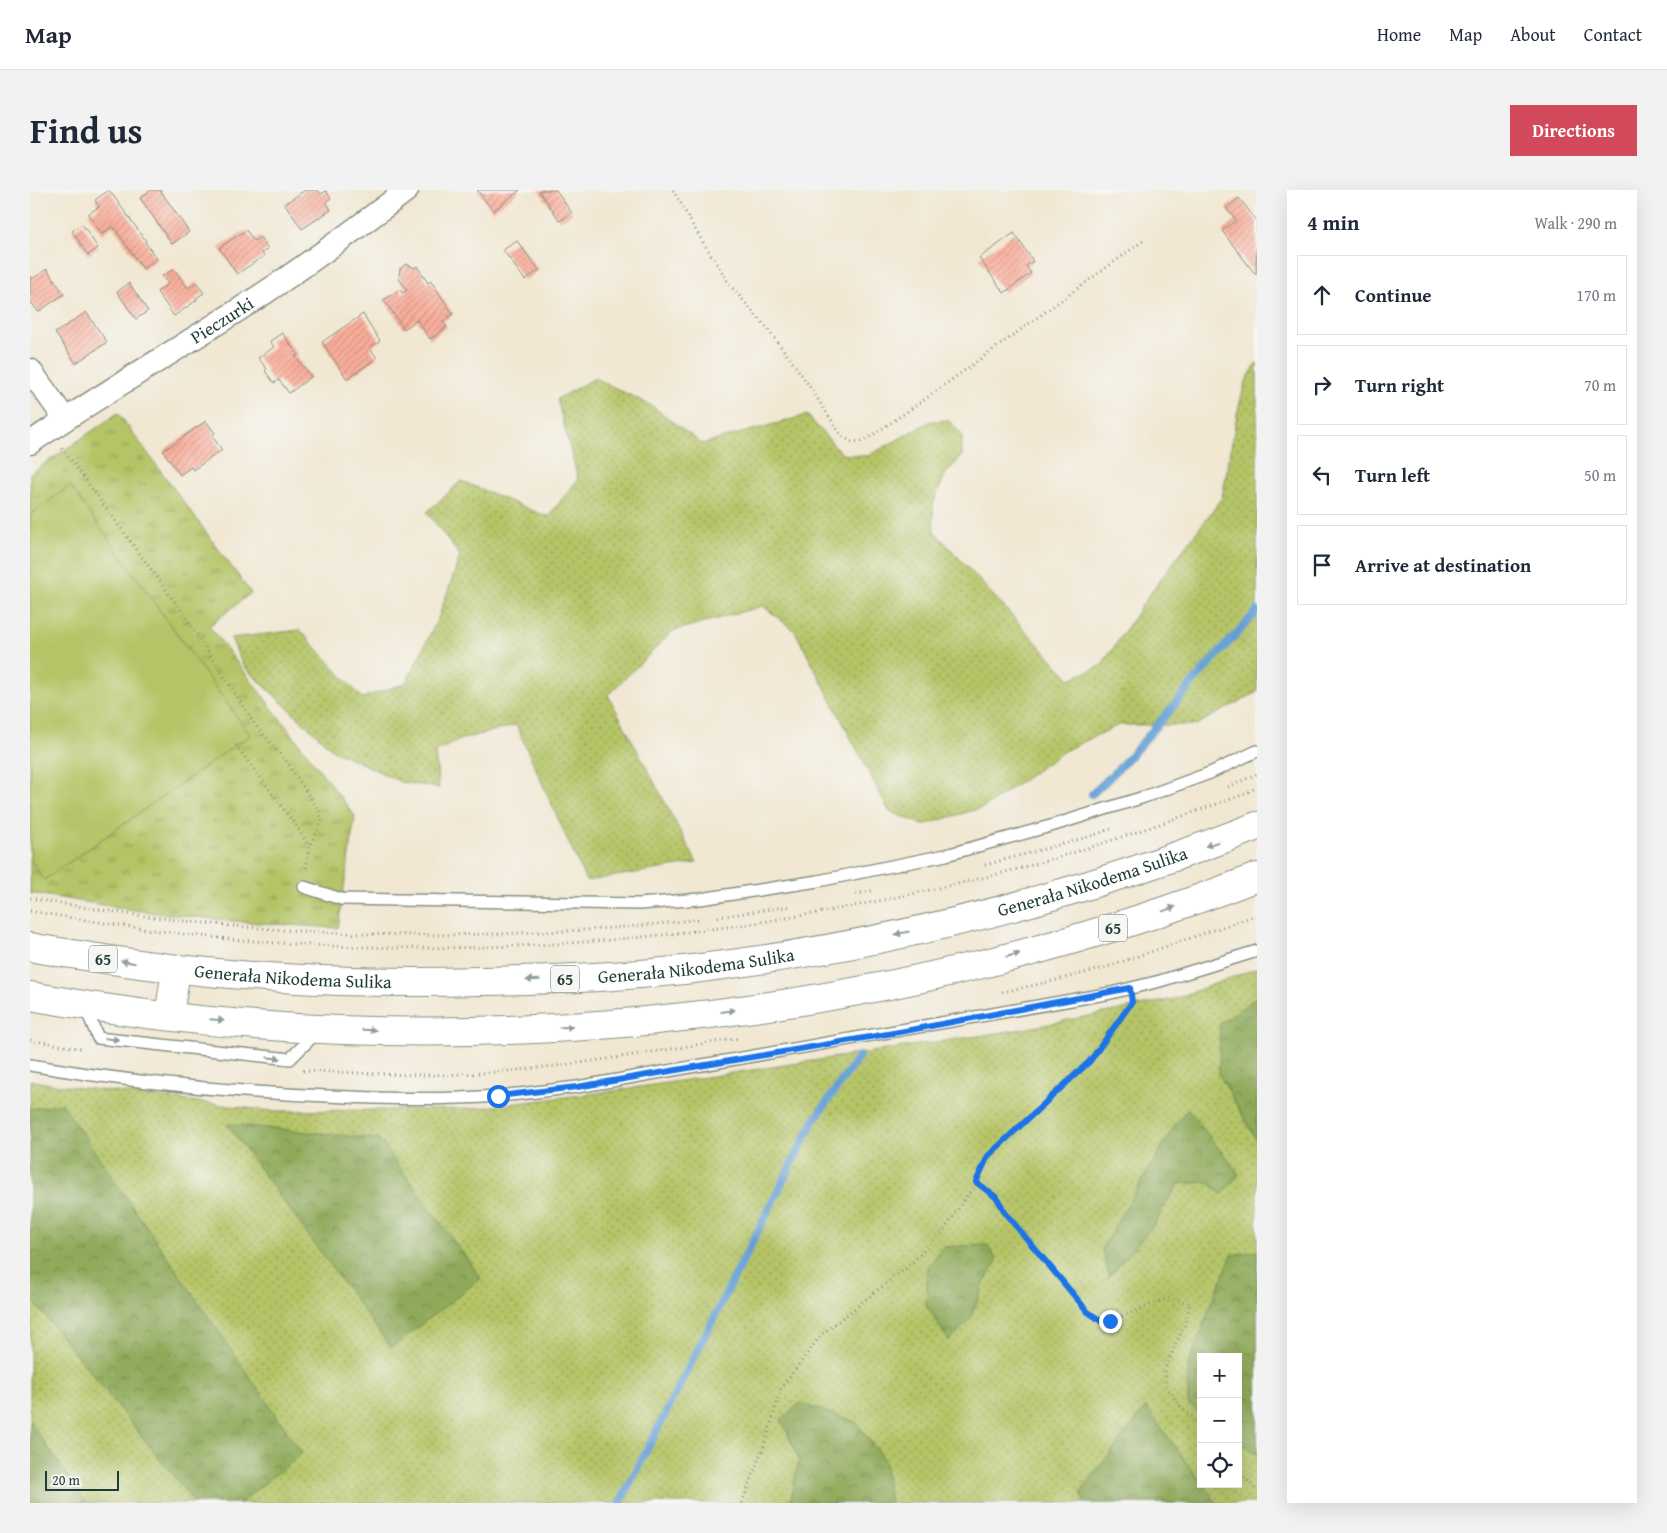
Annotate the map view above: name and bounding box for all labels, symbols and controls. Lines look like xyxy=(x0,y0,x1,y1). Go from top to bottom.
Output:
text: Map xyxy=(25,17,72,52)
text: Home xyxy=(1377,21,1421,48)
text: Map xyxy=(1449,21,1482,48)
text: About xyxy=(1510,21,1556,48)
text: Contact xyxy=(1584,21,1642,48)
text: Find us xyxy=(30,105,143,156)
button: Directions xyxy=(1510,105,1637,156)
text: 4 min xyxy=(1307,207,1359,238)
text: Walk · 290 m xyxy=(1534,211,1617,235)
icon: ahead xyxy=(1308,281,1336,309)
text: Continue xyxy=(1355,281,1432,309)
text: 170 m xyxy=(1576,283,1616,307)
street label: Pieczurki xyxy=(185,290,259,350)
icon: right xyxy=(1308,371,1336,399)
text: Turn right xyxy=(1355,371,1444,399)
text: 70 m xyxy=(1584,373,1616,397)
icon: left xyxy=(1308,461,1336,489)
text: Turn left xyxy=(1355,461,1430,489)
text: 50 m xyxy=(1584,463,1616,487)
icon: arrive xyxy=(1308,551,1336,579)
text: Arrive at destination xyxy=(1355,551,1531,579)
street label: Generała Nikodema Sulika xyxy=(994,839,1191,923)
one-way arrow xyxy=(1204,841,1219,848)
one-way arrow xyxy=(1161,905,1176,912)
road number: 65 xyxy=(1099,914,1127,941)
one-way arrow xyxy=(893,929,909,937)
street label: Generała Nikodema Sulika xyxy=(597,941,797,990)
road number: 65 xyxy=(89,946,117,972)
one-way arrow xyxy=(1005,951,1020,959)
street label: Generała Nikodema Sulika xyxy=(193,957,392,995)
one-way arrow xyxy=(119,958,135,966)
road number: 65 xyxy=(551,966,579,992)
one-way arrow xyxy=(524,976,540,984)
one-way arrow xyxy=(720,1007,736,1015)
one-way arrow xyxy=(210,1017,226,1025)
one-way arrow xyxy=(558,1022,574,1030)
one-way arrow xyxy=(361,1026,377,1034)
one-way arrow xyxy=(104,1035,120,1043)
one-way arrow xyxy=(266,1054,282,1062)
route start xyxy=(487,1085,510,1108)
route end xyxy=(1099,1310,1122,1333)
map controls xyxy=(1197,1353,1242,1488)
button: + xyxy=(1197,1353,1242,1398)
button: − xyxy=(1197,1398,1242,1443)
button: locate xyxy=(1197,1443,1242,1488)
scale bar xyxy=(45,1468,119,1491)
text: 20 m xyxy=(52,1470,80,1490)

